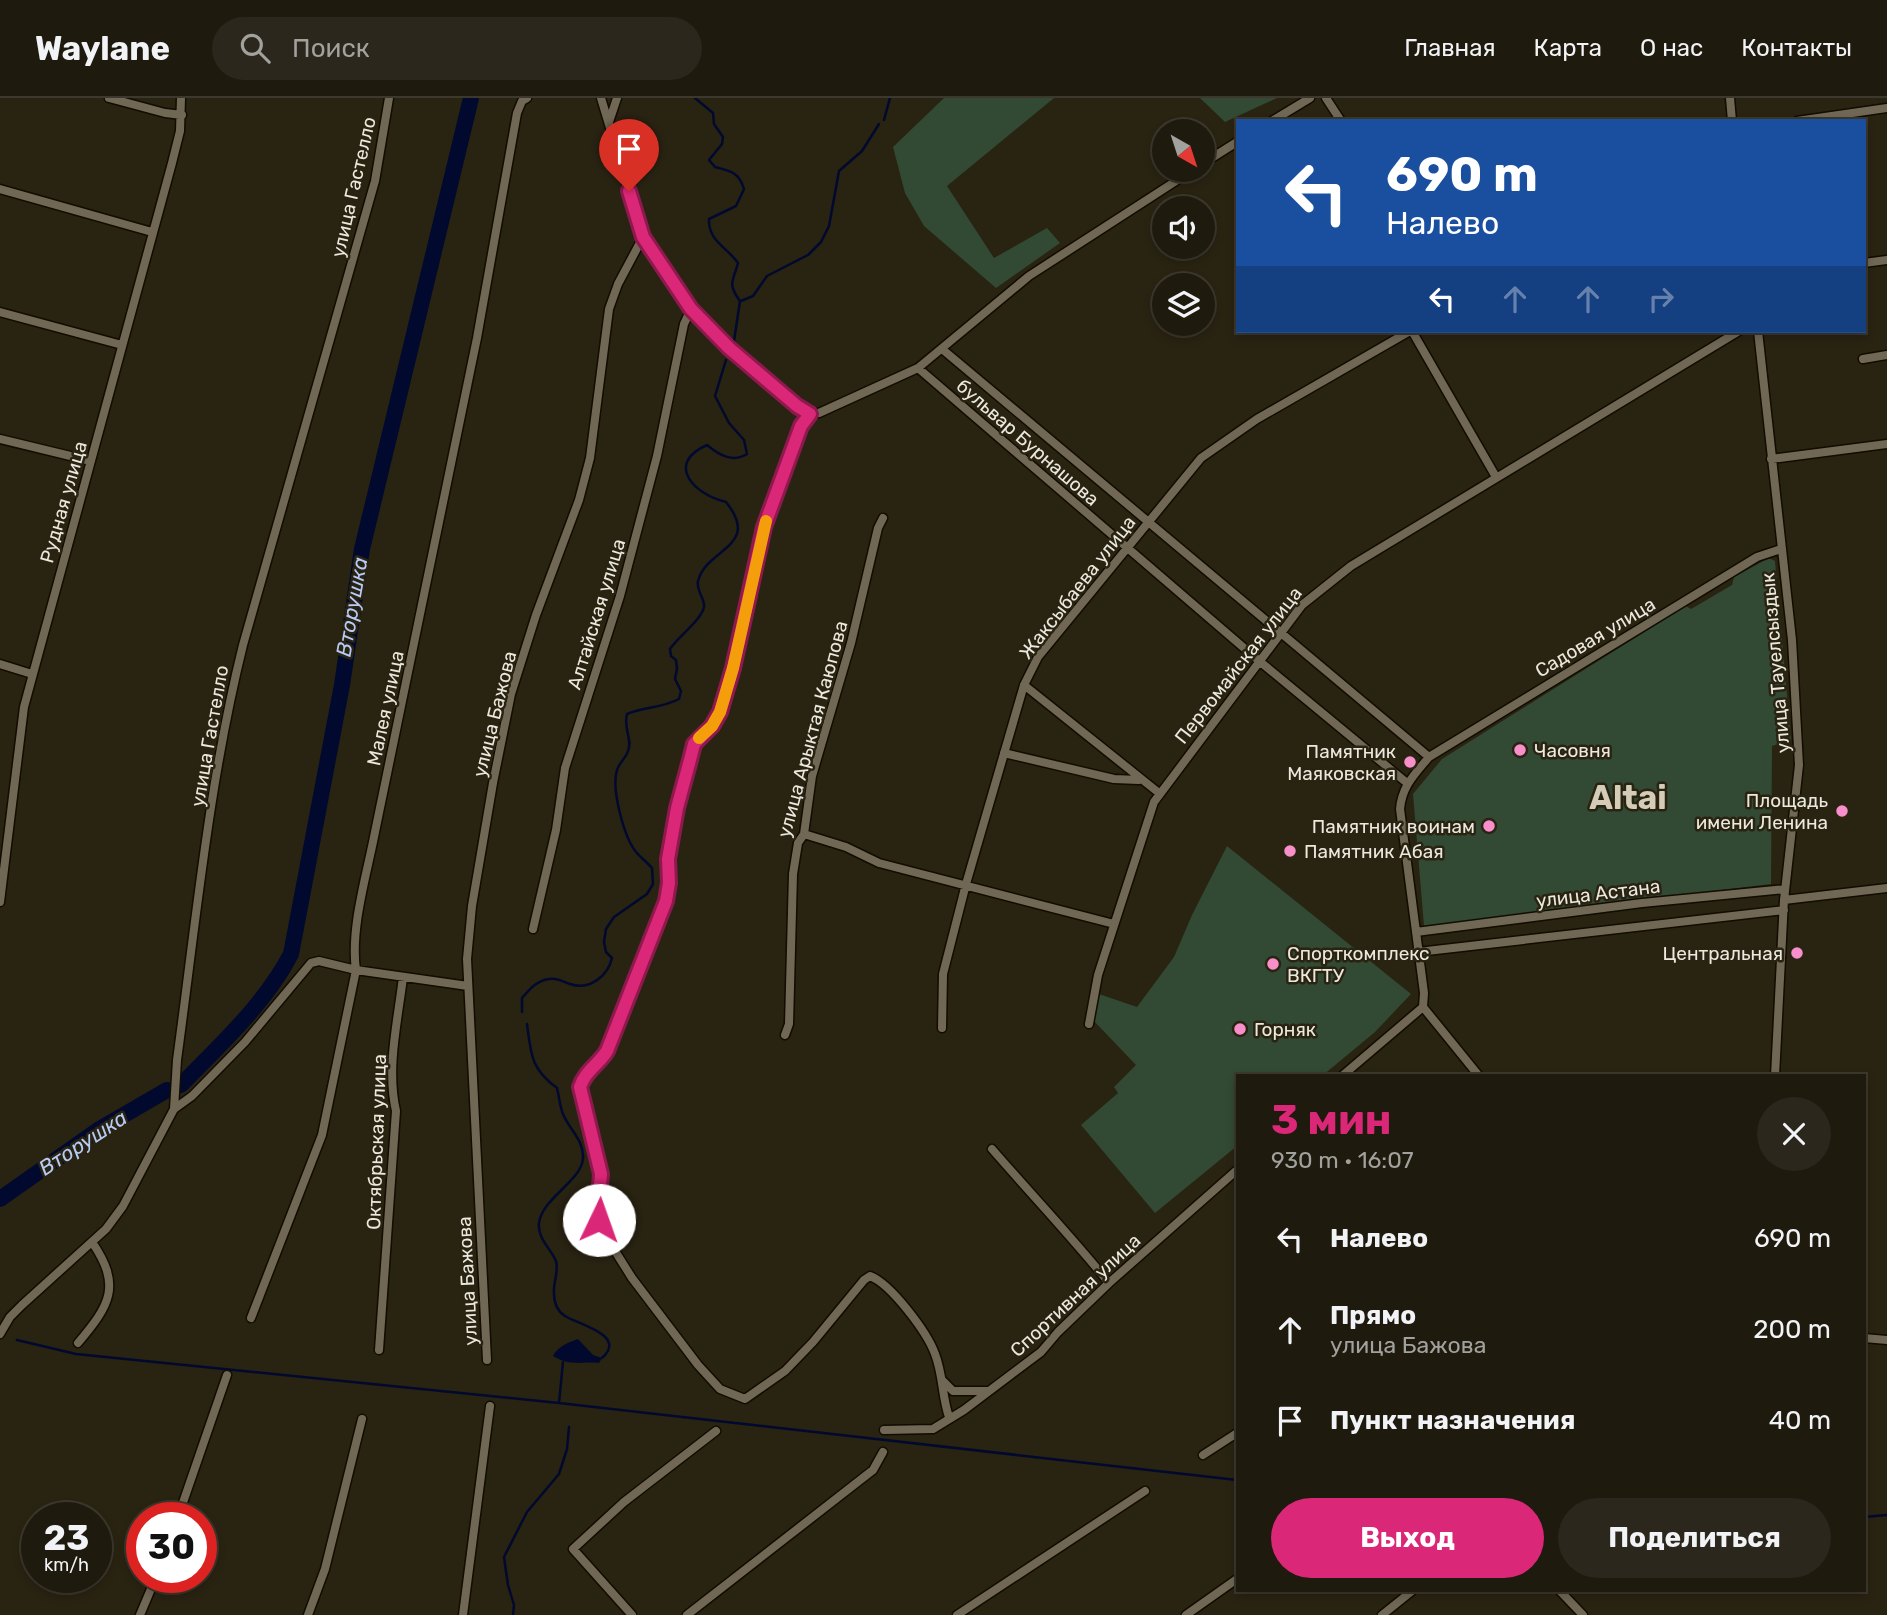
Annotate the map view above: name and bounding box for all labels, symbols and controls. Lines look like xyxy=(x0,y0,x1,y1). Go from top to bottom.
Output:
search box xyxy=(212,17,702,80)
text: Waylane xyxy=(35,29,170,68)
icon: search xyxy=(236,29,274,67)
text: Поиск xyxy=(292,33,370,64)
text: Главная xyxy=(1404,34,1496,62)
text: Карта xyxy=(1534,34,1602,62)
text: О нас xyxy=(1640,34,1703,62)
text: Контакты xyxy=(1741,34,1852,62)
street label: улица Гастелло xyxy=(326,115,381,260)
pin xyxy=(599,119,659,191)
north arrow xyxy=(1152,119,1214,182)
map controls xyxy=(1152,119,1215,336)
icon: arrive xyxy=(610,130,648,168)
text: 690 m xyxy=(1386,145,1538,203)
icon: left xyxy=(1271,147,1362,238)
button: sound xyxy=(1152,196,1215,259)
text: Налево xyxy=(1386,204,1499,242)
button: layers xyxy=(1152,273,1215,336)
icon: left xyxy=(1423,280,1461,318)
icon: ahead xyxy=(1496,280,1534,318)
icon: ahead xyxy=(1569,280,1607,318)
icon: right xyxy=(1642,280,1680,318)
street label: бульвар Бурнашова xyxy=(952,374,1104,511)
street label: Рудная улица xyxy=(35,439,92,566)
street label: Жаксыбаева улица xyxy=(1014,511,1141,664)
street label: Алтайская улица xyxy=(563,536,630,692)
water label: Вторушка xyxy=(330,555,373,659)
street label: улица Тауелсыздык xyxy=(1756,572,1795,754)
street label: Первомайская улица xyxy=(1170,582,1307,748)
street label: Садовая улица xyxy=(1531,592,1660,682)
street label: улица Арыктая Каюпова xyxy=(772,618,852,840)
street label: Малея улица xyxy=(362,649,409,768)
street label: улица Бажова xyxy=(468,649,521,780)
street label: улица Гастелло xyxy=(186,663,233,809)
place label: Часовня xyxy=(1534,739,1611,762)
place label: Памятник Маяковская xyxy=(1287,740,1396,785)
marker: Часовня xyxy=(1512,742,1528,758)
marker: Памятник Маяковская xyxy=(1402,754,1418,770)
district label: Altai xyxy=(1589,778,1667,817)
place label: Площадь имени Ленина xyxy=(1696,789,1828,834)
marker: Площадь имени Ленина xyxy=(1834,803,1850,819)
place label: Памятник воинам xyxy=(1312,815,1475,838)
marker: Памятник воинам xyxy=(1481,818,1497,834)
place label: Памятник Абая xyxy=(1304,840,1444,863)
marker: Памятник Абая xyxy=(1282,843,1298,859)
street label: улица Астана xyxy=(1535,874,1661,913)
place label: Спорткомплекс ВКГТУ xyxy=(1287,942,1430,987)
place label: Центральная xyxy=(1662,942,1783,965)
marker: Центральная xyxy=(1789,945,1805,961)
marker: Спорткомплекс ВКГТУ xyxy=(1265,956,1281,972)
place label: Горняк xyxy=(1254,1018,1316,1041)
marker: Горняк xyxy=(1232,1021,1248,1037)
street label: Октябрьская улица xyxy=(362,1054,391,1230)
text: 3 мин xyxy=(1271,1095,1392,1145)
button: close xyxy=(1757,1097,1831,1171)
water label: Вторушка xyxy=(34,1105,132,1180)
text: 930 m · 16:07 xyxy=(1271,1146,1414,1174)
position arrow xyxy=(562,1183,636,1257)
street label: улица Бажова xyxy=(453,1216,482,1346)
icon: left xyxy=(1271,1220,1309,1258)
text: Налево xyxy=(1330,1223,1428,1254)
text: 690 m xyxy=(1754,1223,1831,1254)
street label: Спортивная улица xyxy=(1005,1229,1145,1362)
text: Прямо xyxy=(1330,1300,1416,1331)
icon: ahead xyxy=(1271,1311,1309,1349)
text: 200 m xyxy=(1753,1314,1831,1345)
text: улица Бажова xyxy=(1330,1331,1486,1359)
icon: arrive xyxy=(1271,1402,1309,1440)
text: Пункт назначения xyxy=(1330,1405,1575,1436)
text: 40 m xyxy=(1769,1405,1831,1436)
button: Выход xyxy=(1271,1498,1544,1578)
button: Поделиться xyxy=(1558,1498,1831,1578)
speed limit sign: 30 xyxy=(126,1502,217,1593)
text: 23 xyxy=(44,1517,89,1559)
text: km/h xyxy=(44,1554,89,1576)

